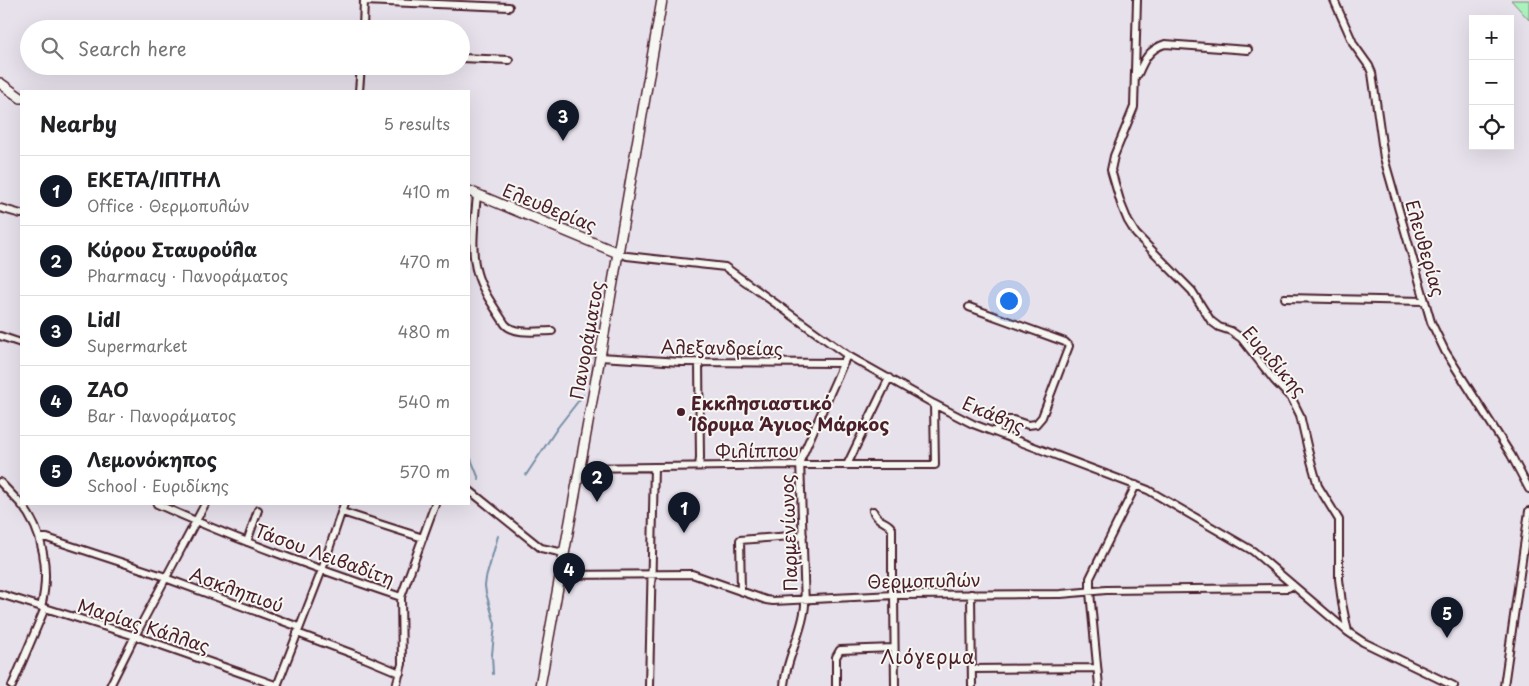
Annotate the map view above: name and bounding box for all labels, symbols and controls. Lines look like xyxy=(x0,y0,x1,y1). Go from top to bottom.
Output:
map controls xyxy=(1469,15,1514,150)
button: + xyxy=(1469,15,1514,60)
search box xyxy=(20,20,470,75)
icon: search xyxy=(38,34,66,62)
text: Search here xyxy=(78,34,187,62)
button: − xyxy=(1469,60,1514,105)
pin: 3 xyxy=(547,100,579,141)
button: locate xyxy=(1469,105,1514,150)
text: Nearby xyxy=(40,107,117,139)
text: 5 results xyxy=(383,111,450,135)
text: ΕΚΕΤΑ/ΙΠΤΗΛ xyxy=(87,165,221,193)
street label: Ελευθερίας xyxy=(499,176,601,238)
text: 1 xyxy=(52,179,60,203)
text: 410 m xyxy=(402,179,450,203)
text: Office · Θερμοπυλών xyxy=(87,193,250,217)
street label: Ελευθερίας xyxy=(1399,196,1453,300)
text: Κύρου Σταυρούλα xyxy=(87,235,257,263)
text: 2 xyxy=(50,249,62,273)
text: 470 m xyxy=(400,249,450,273)
text: Pharmacy · Πανοράματος xyxy=(87,263,288,287)
street label: Πανοράματος xyxy=(562,279,610,401)
your location xyxy=(996,288,1022,314)
text: Lidl xyxy=(87,305,121,333)
text: 3 xyxy=(51,319,61,343)
text: 480 m xyxy=(398,319,450,343)
street label: Ευριδίκης xyxy=(1236,319,1314,403)
street label: Αλεξανδρείας xyxy=(661,332,783,362)
text: Supermarket xyxy=(87,333,187,357)
text: ZAO xyxy=(87,375,129,403)
text: 4 xyxy=(51,389,61,413)
text: 540 m xyxy=(397,389,450,413)
place label: Εκκλησιαστικό Ίδρυμα Άγιος Μάρκος xyxy=(688,389,889,437)
street label: Εκάβης xyxy=(958,389,1030,439)
text: Bar · Πανοράματος xyxy=(87,403,236,427)
marker: Εκκλησιαστικό Ίδρυμα Άγιος Μάρκος xyxy=(675,406,687,418)
street label: Φιλίππου xyxy=(715,436,799,464)
text: Λεμονόκηπος xyxy=(87,445,217,473)
text: 5 xyxy=(51,459,61,483)
text: 570 m xyxy=(399,459,450,483)
pin: 2 xyxy=(581,461,613,502)
text: School · Ευριδίκης xyxy=(87,473,229,497)
street label: Παρμενίωνος xyxy=(772,474,804,592)
pin: 1 xyxy=(668,492,700,533)
street label: Τάσου Λειβαδίτη xyxy=(252,516,398,592)
pin: 4 xyxy=(553,553,585,594)
street label: Ασκληπιού xyxy=(186,560,288,618)
street label: Θερμοπυλών xyxy=(867,566,981,594)
street label: Μαρίας Κάλλας xyxy=(74,591,214,659)
pin: 5 xyxy=(1431,597,1463,638)
district label: Λιόγερμα xyxy=(880,642,976,670)

